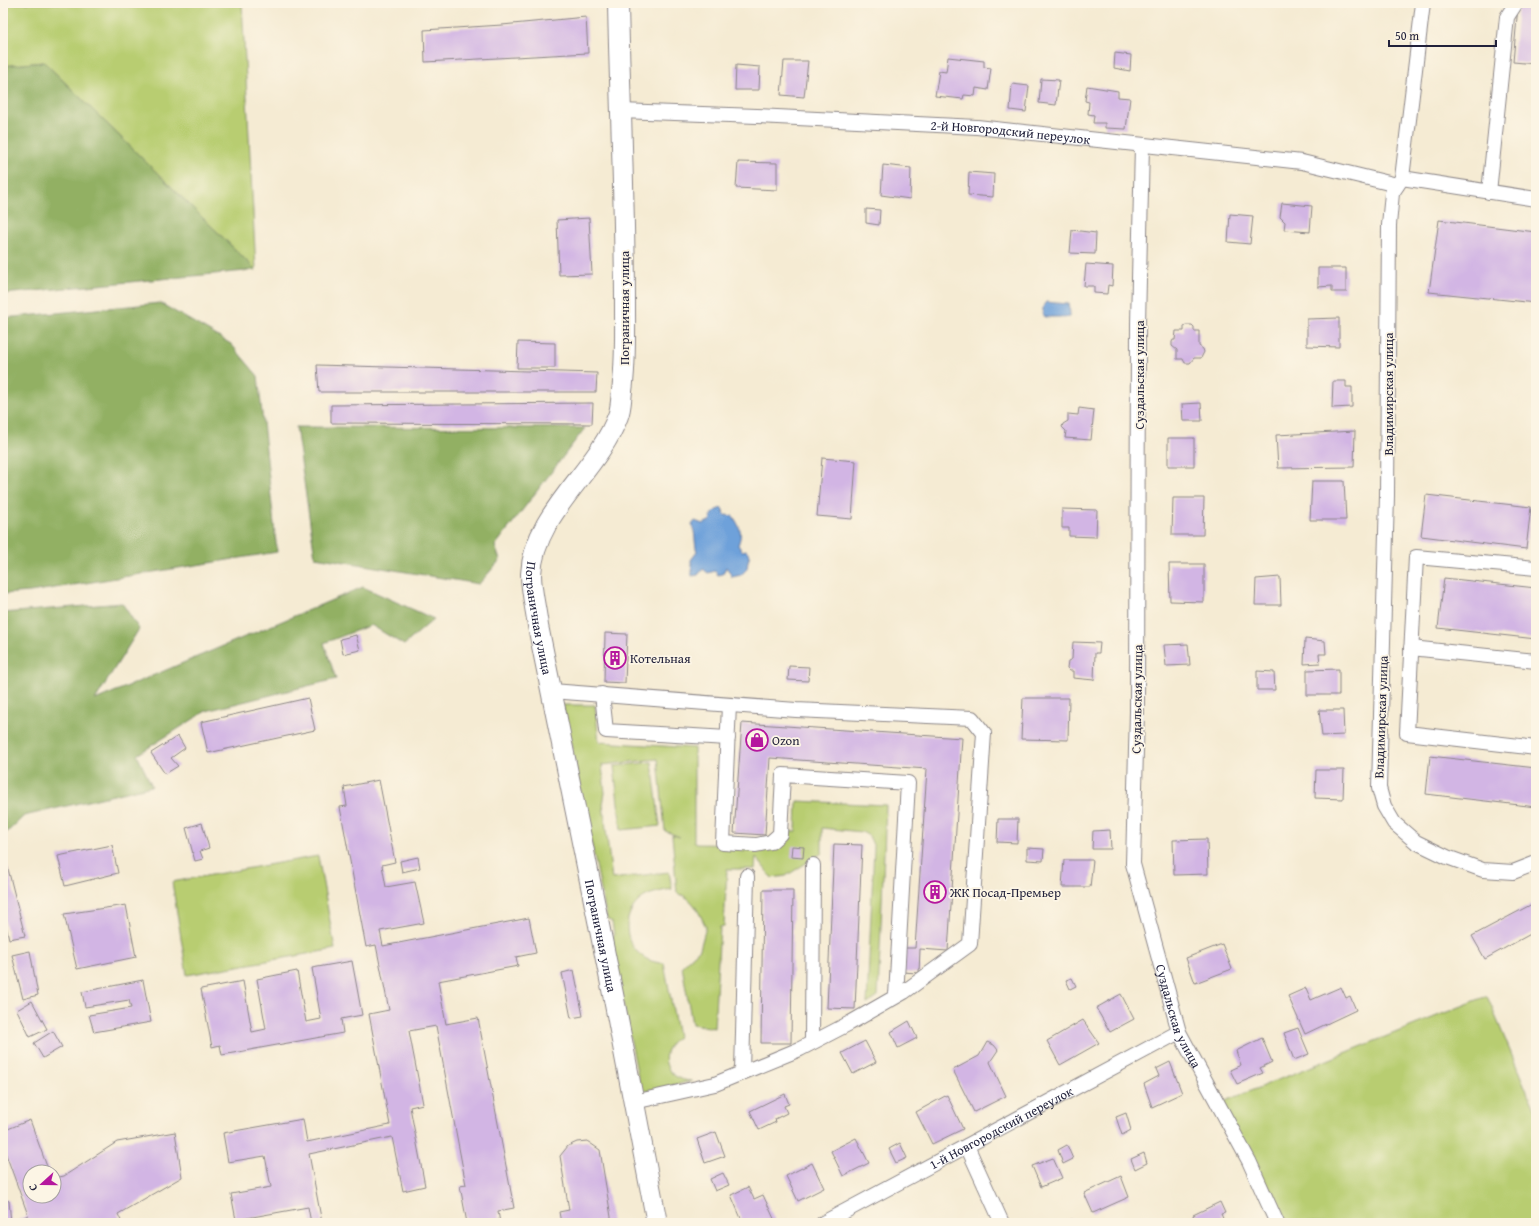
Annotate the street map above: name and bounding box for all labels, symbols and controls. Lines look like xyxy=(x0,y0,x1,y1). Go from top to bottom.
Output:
scale bar xyxy=(1389,22,1496,48)
text: 50 m xyxy=(1395,27,1419,44)
street label: 2-й Новгородский переулок xyxy=(930,115,1091,149)
street label: Пограничная улица xyxy=(615,250,634,365)
street label: Суздальская улица xyxy=(1130,320,1149,430)
street label: Владимирская улица xyxy=(1379,332,1398,455)
street label: Пограничная улица xyxy=(521,560,557,677)
street label: Суздальская улица xyxy=(1127,643,1147,754)
building icon: Котельная xyxy=(602,645,628,671)
place label: Котельная xyxy=(630,649,691,668)
street label: Владимирская улица xyxy=(1369,654,1393,779)
shop icon: Ozon xyxy=(744,727,770,753)
place label: Ozon xyxy=(772,731,800,750)
street label: Пограничная улица xyxy=(580,878,622,995)
building icon: ЖК Посад-Премьер xyxy=(922,879,948,905)
place label: ЖК Посад-Премьер xyxy=(949,883,1061,902)
street label: Суздальская улица xyxy=(1151,962,1207,1072)
street label: 1-й Новгородский переулок xyxy=(926,1081,1076,1174)
north arrow xyxy=(22,1164,62,1204)
text: С xyxy=(24,1182,41,1193)

